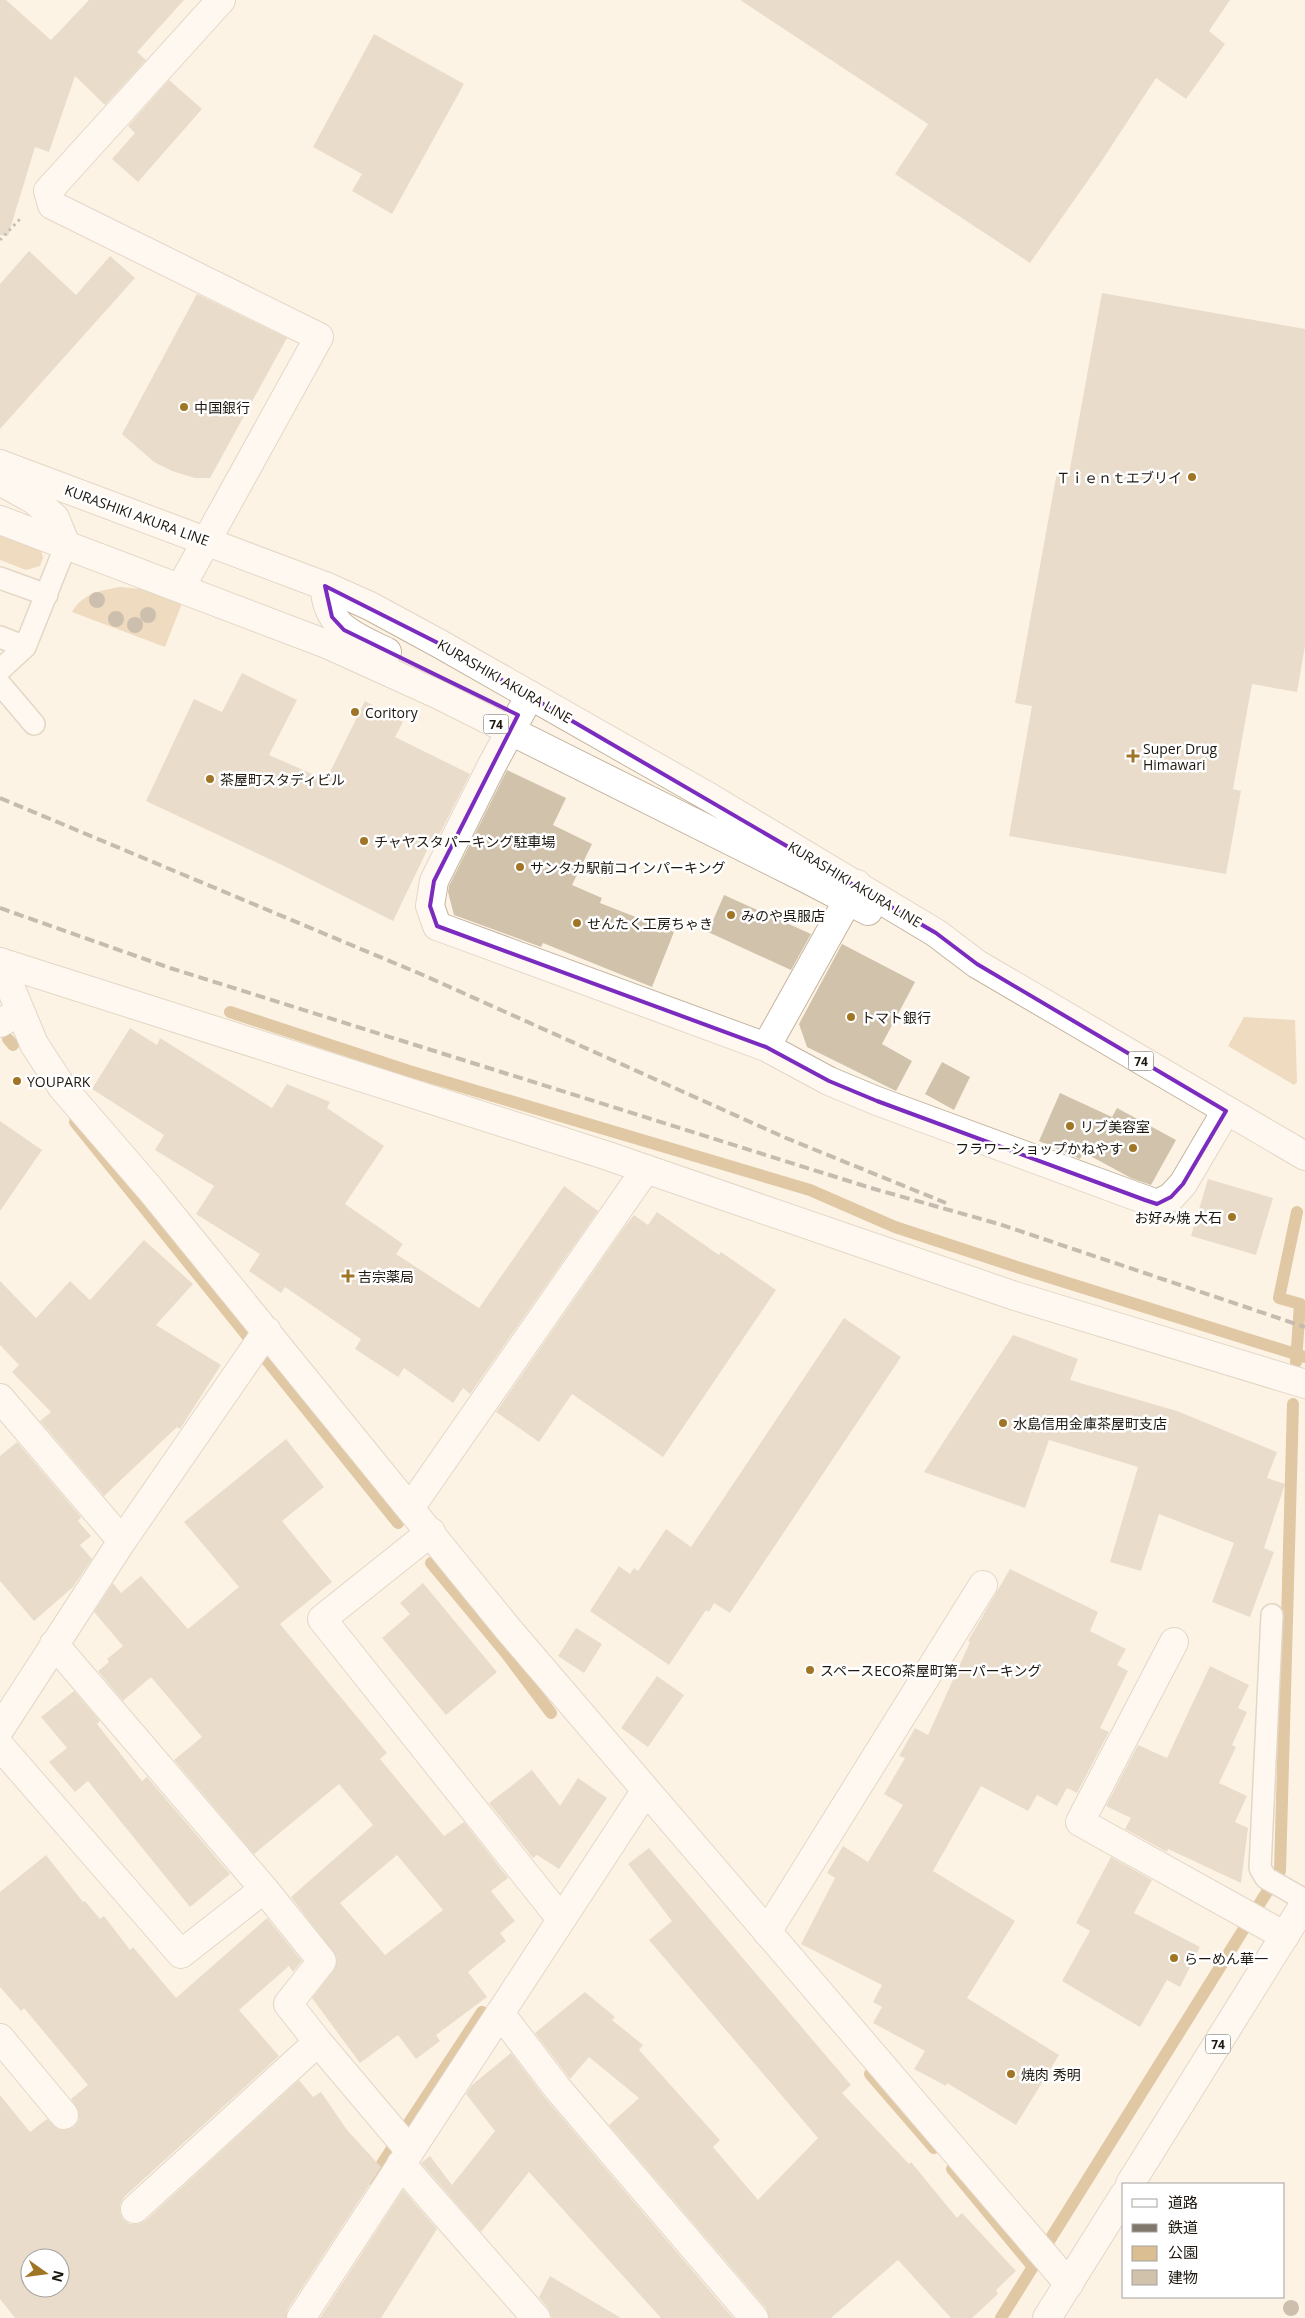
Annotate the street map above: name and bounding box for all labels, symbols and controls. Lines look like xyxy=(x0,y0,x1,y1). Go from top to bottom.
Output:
place label: 中国銀行 xyxy=(194,398,250,417)
marker: 中国銀行 xyxy=(178,401,190,413)
place label: Ｔｉｅｎｔエブリイ xyxy=(1056,468,1182,487)
marker: Ｔｉｅｎｔエブリイ xyxy=(1186,471,1198,483)
street label: KURASHIKI AKURA LINE xyxy=(62,480,212,550)
street label: KURASHIKI AKURA LINE xyxy=(434,635,576,727)
place label: Coritory xyxy=(365,703,419,722)
marker: Coritory xyxy=(349,706,361,718)
road number: 74 xyxy=(484,714,508,734)
place label: Super Drug Himawari xyxy=(1143,739,1218,774)
marker: Super Drug Himawari xyxy=(1127,750,1139,762)
place label: 茶屋町スタディビル xyxy=(220,770,345,789)
marker: 茶屋町スタディビル xyxy=(204,773,216,785)
place label: チャヤスタパーキング駐車場 xyxy=(374,832,555,851)
marker: チャヤスタパーキング駐車場 xyxy=(358,835,370,847)
street label: KURASHIKI AKURA LINE xyxy=(785,837,925,931)
place label: サンタカ駅前コインパーキング xyxy=(530,858,726,877)
marker: サンタカ駅前コインパーキング xyxy=(514,861,526,873)
place label: みのや呉服店 xyxy=(741,906,825,925)
marker: みのや呉服店 xyxy=(725,909,737,921)
place label: せんたく工房ちゃき xyxy=(587,914,713,933)
marker: せんたく工房ちゃき xyxy=(571,917,583,929)
place label: トマト銀行 xyxy=(861,1008,931,1027)
marker: トマト銀行 xyxy=(845,1011,857,1023)
road number: 74 xyxy=(1128,1052,1154,1070)
place label: YOUPARK xyxy=(27,1072,91,1091)
marker: YOUPARK xyxy=(11,1075,23,1087)
place label: リブ美容室 xyxy=(1080,1117,1150,1136)
marker: リブ美容室 xyxy=(1064,1120,1076,1132)
place label: フラワーショップかねやす xyxy=(955,1139,1123,1158)
marker: フラワーショップかねやす xyxy=(1127,1142,1139,1154)
place label: お好み焼 大石 xyxy=(1134,1208,1222,1227)
marker: お好み焼 大石 xyxy=(1226,1211,1238,1223)
place label: 吉宗薬局 xyxy=(358,1267,414,1286)
marker: 吉宗薬局 xyxy=(342,1270,354,1282)
place label: 水島信用金庫茶屋町支店 xyxy=(1013,1414,1167,1433)
marker: 水島信用金庫茶屋町支店 xyxy=(997,1417,1009,1429)
place label: スペースECO茶屋町第一パーキング xyxy=(820,1661,1041,1680)
marker: スペースECO茶屋町第一パーキング xyxy=(804,1664,816,1676)
place label: らーめん華一 xyxy=(1184,1949,1268,1968)
marker: らーめん華一 xyxy=(1168,1952,1180,1964)
road number: 74 xyxy=(1206,2035,1230,2054)
place label: 焼肉 秀明 xyxy=(1021,2065,1081,2084)
marker: 焼肉 秀明 xyxy=(1005,2068,1017,2080)
legend xyxy=(1122,2183,1285,2298)
text: 道路 xyxy=(1168,2192,1198,2212)
text: 鉄道 xyxy=(1168,2217,1198,2237)
text: 公園 xyxy=(1168,2242,1198,2262)
north arrow xyxy=(20,2248,70,2298)
text: 建物 xyxy=(1168,2267,1198,2287)
text: N xyxy=(48,2268,69,2284)

